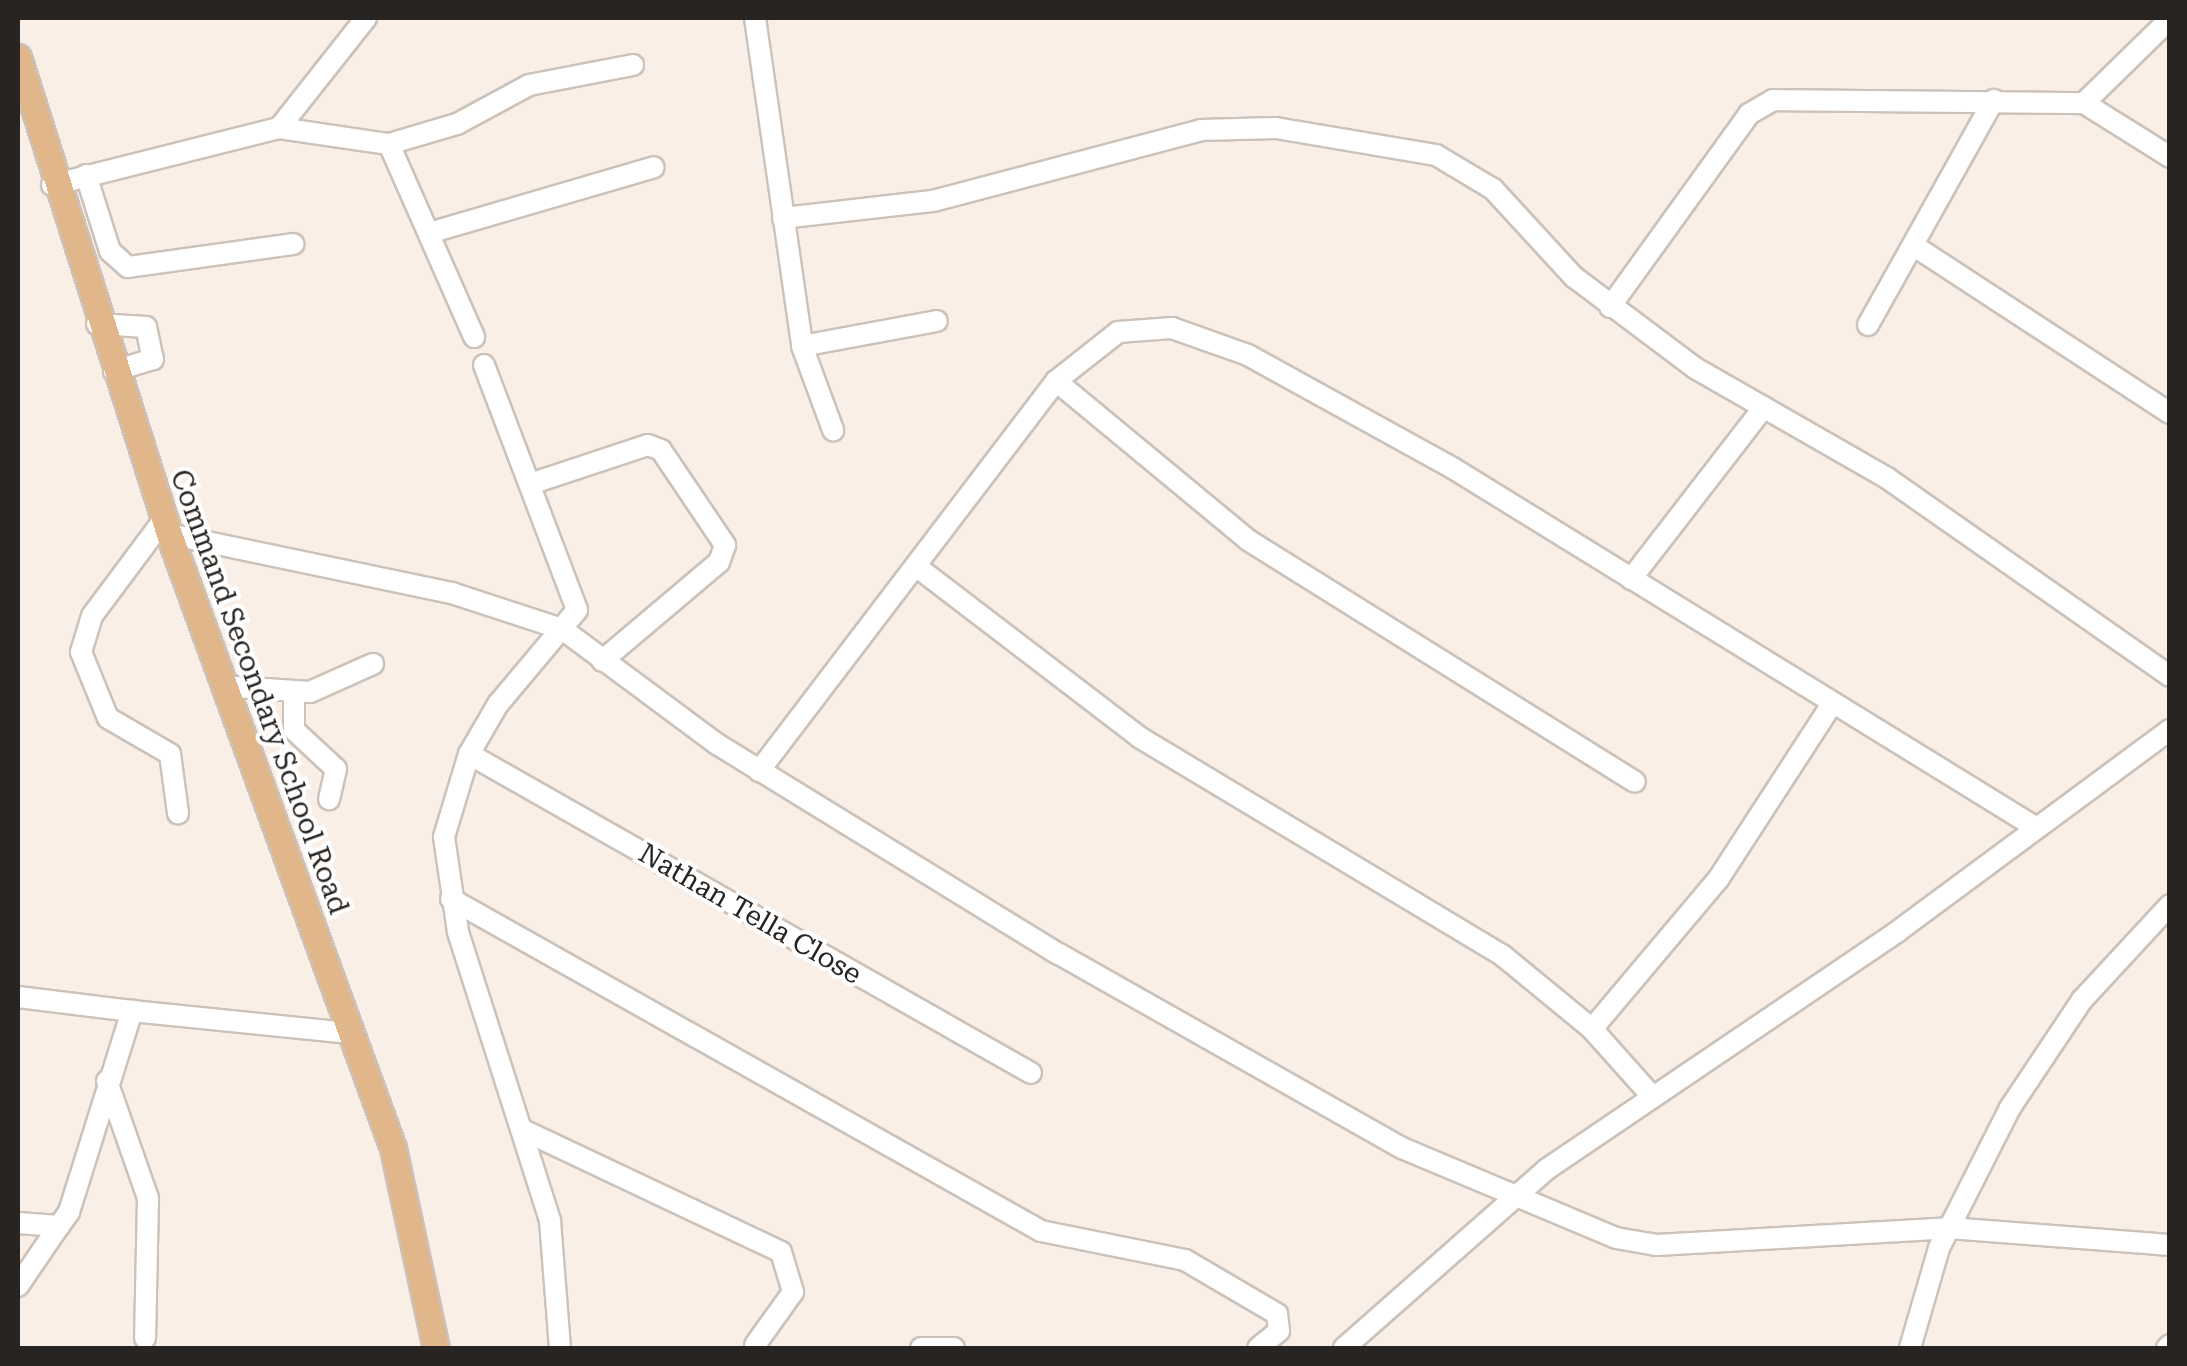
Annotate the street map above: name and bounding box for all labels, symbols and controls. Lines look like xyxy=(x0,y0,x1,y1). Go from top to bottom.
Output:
street label: Command Secondary School Road xyxy=(163,465,355,919)
street label: Nathan Tella Close xyxy=(633,837,867,991)

